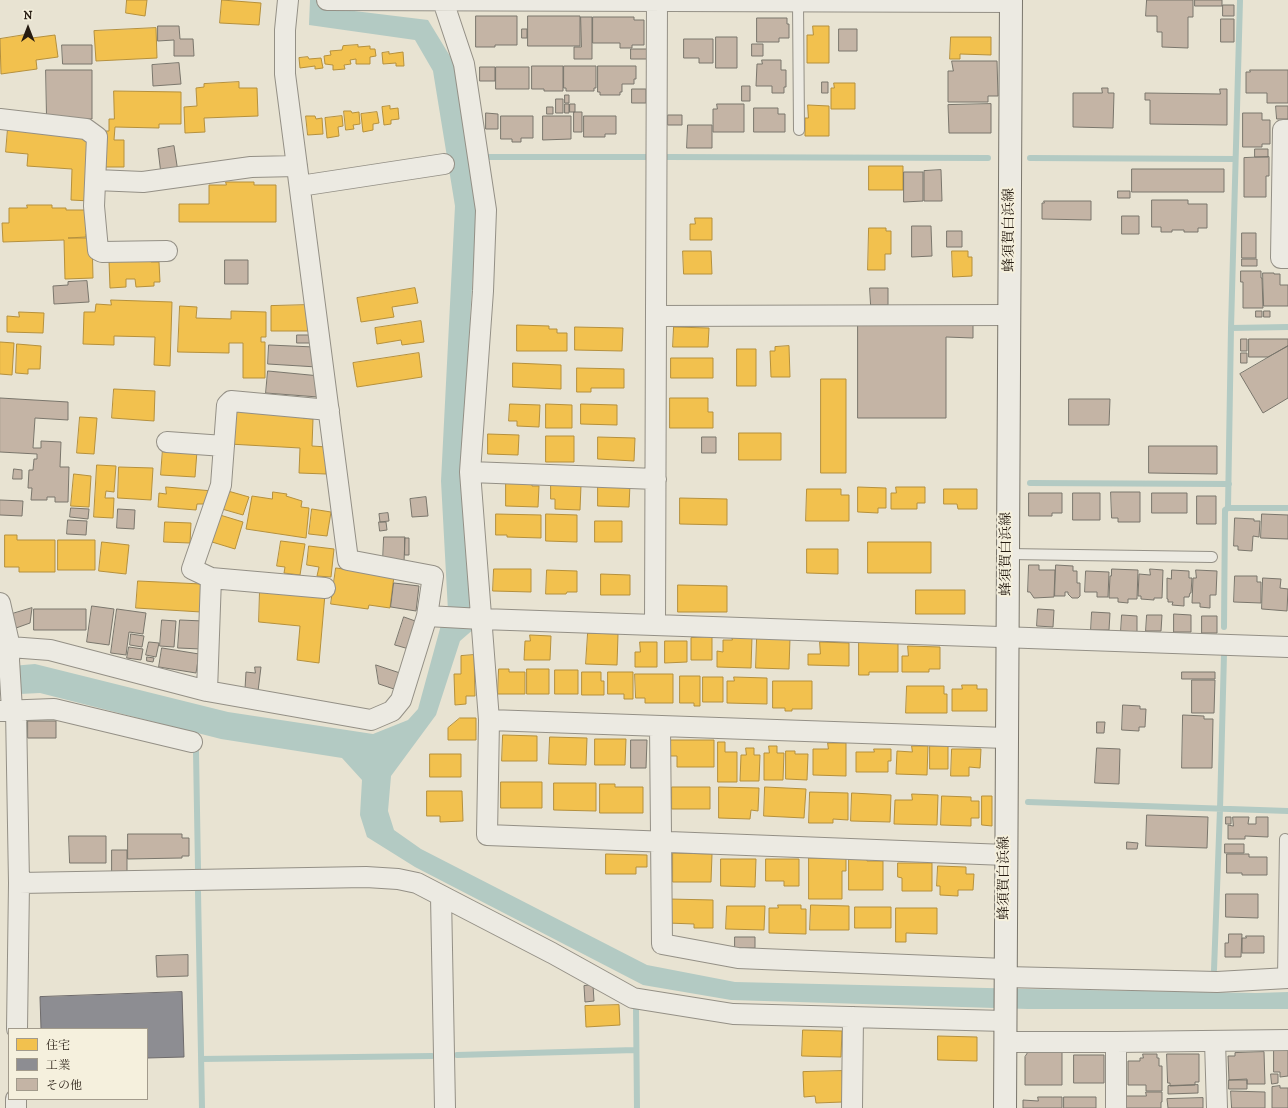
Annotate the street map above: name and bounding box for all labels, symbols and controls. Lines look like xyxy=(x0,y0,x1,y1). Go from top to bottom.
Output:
north arrow xyxy=(8,8,48,48)
text: N xyxy=(23,9,33,23)
street label: 蜂須賀白浜線 xyxy=(1002,188,1018,272)
street label: 蜂須賀白浜線 xyxy=(999,512,1015,596)
street label: 蜂須賀白浜線 xyxy=(997,836,1013,920)
legend xyxy=(8,1028,148,1100)
text: 住宅 xyxy=(46,1038,70,1053)
text: 工業 xyxy=(46,1058,70,1073)
text: その他 xyxy=(46,1078,82,1093)

